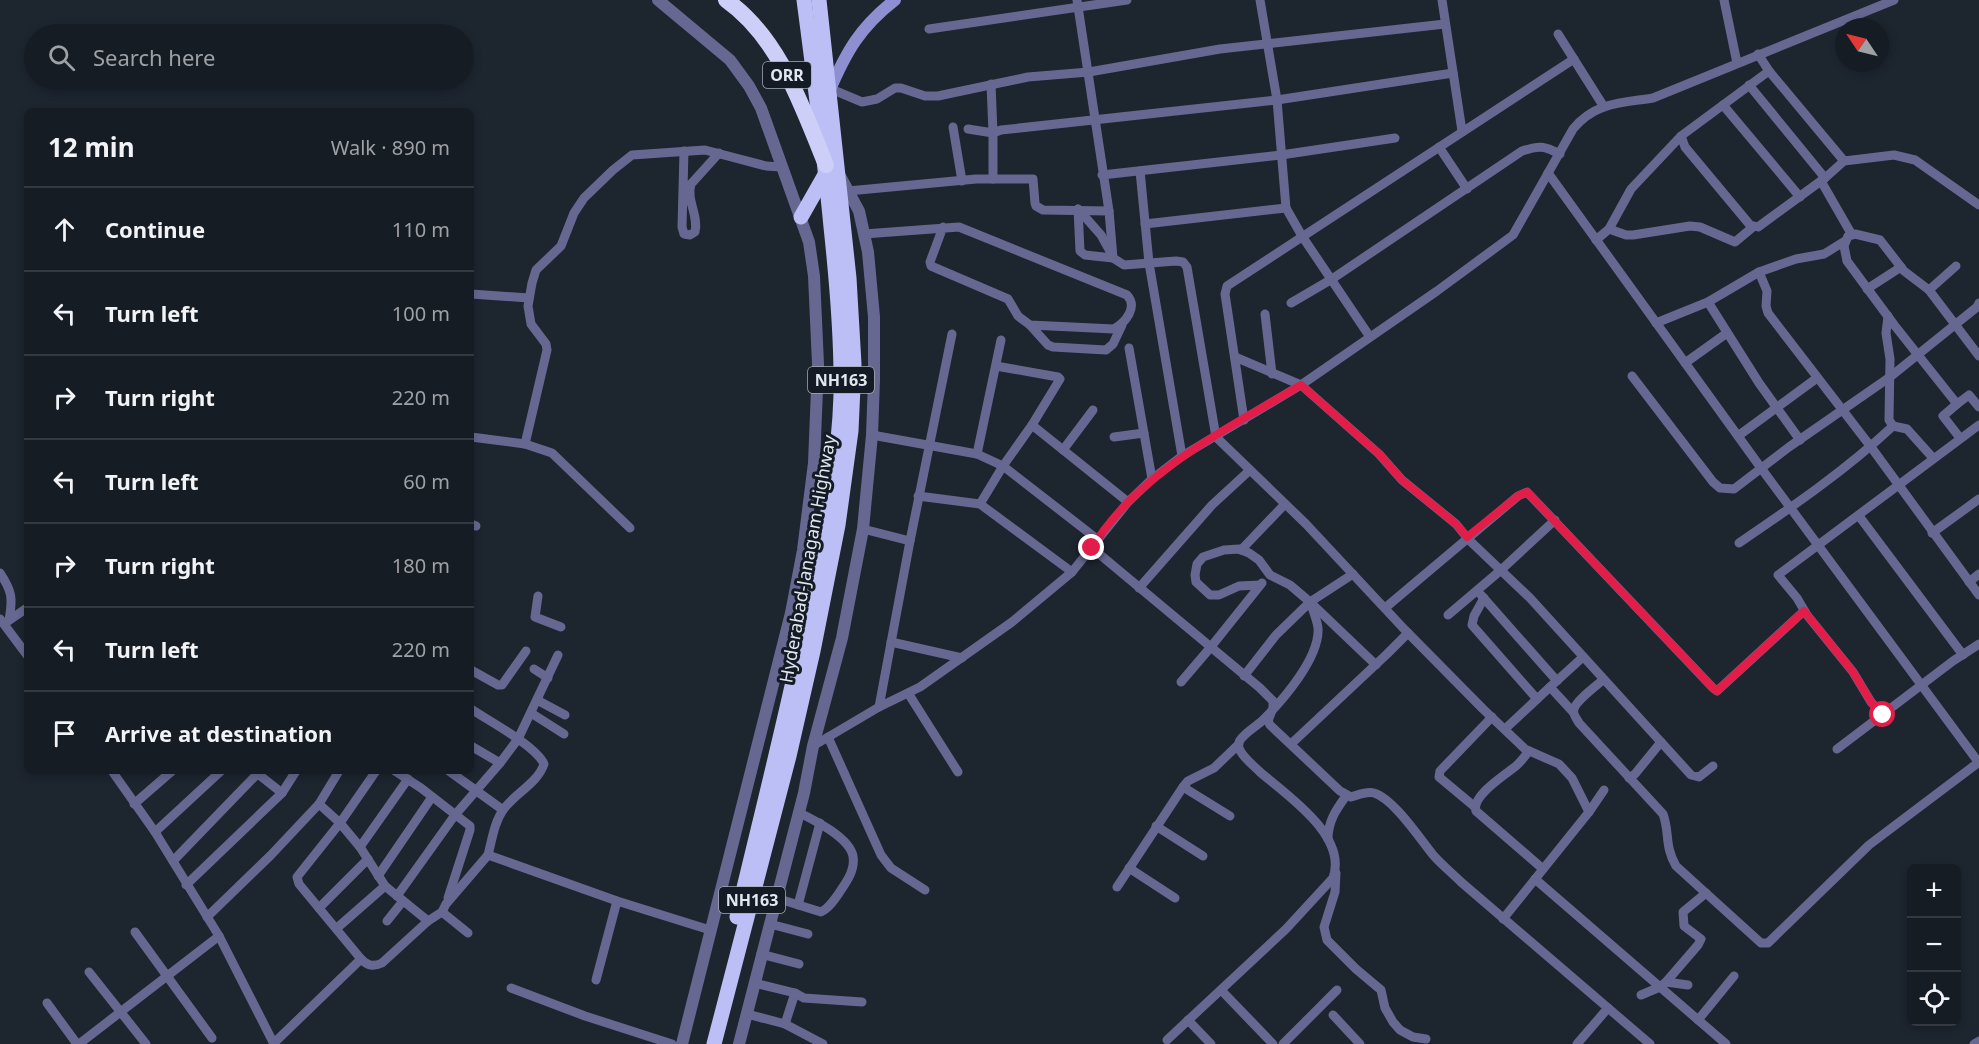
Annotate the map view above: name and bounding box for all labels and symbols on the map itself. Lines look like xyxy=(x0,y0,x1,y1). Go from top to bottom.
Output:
north arrow xyxy=(1835,18,1889,72)
road number: ORR xyxy=(763,62,811,88)
road number: NH163 xyxy=(808,367,874,393)
street label: Hyderabad-Janagam Highway xyxy=(773,432,841,685)
route end xyxy=(1078,534,1104,560)
route start xyxy=(1869,701,1895,727)
road number: NH163 xyxy=(719,887,785,913)

